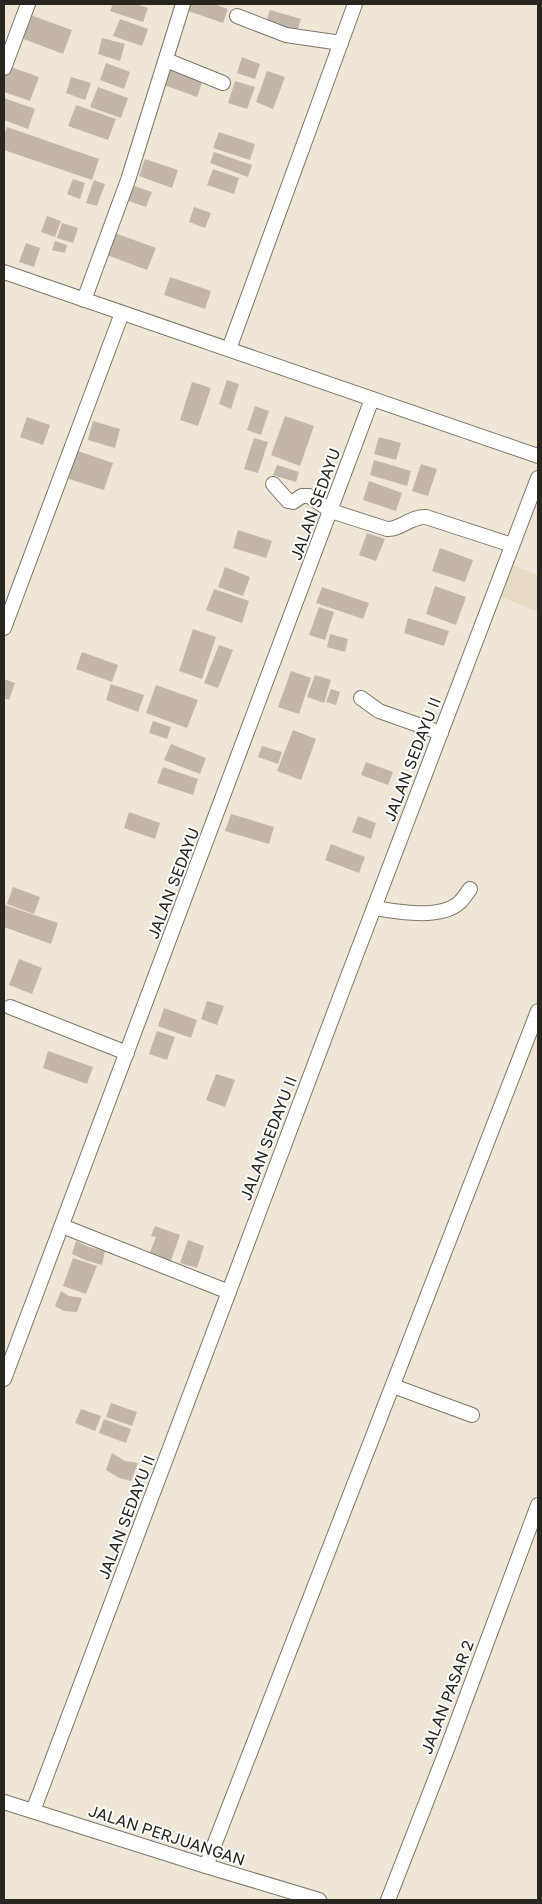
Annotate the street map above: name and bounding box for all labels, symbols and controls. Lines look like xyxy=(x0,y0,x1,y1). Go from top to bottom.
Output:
street label: JALAN SEDAYU xyxy=(286,445,344,563)
street label: JALAN SEDAYU II xyxy=(379,694,445,824)
street label: JALAN SEDAYU xyxy=(143,825,203,941)
street label: JALAN SEDAYU II xyxy=(235,1073,301,1203)
street label: JALAN SEDAYU II xyxy=(93,1452,159,1582)
street label: JALAN PASAR 2 xyxy=(416,1637,478,1757)
street label: JALAN PERJUANGAN xyxy=(86,1800,248,1870)

